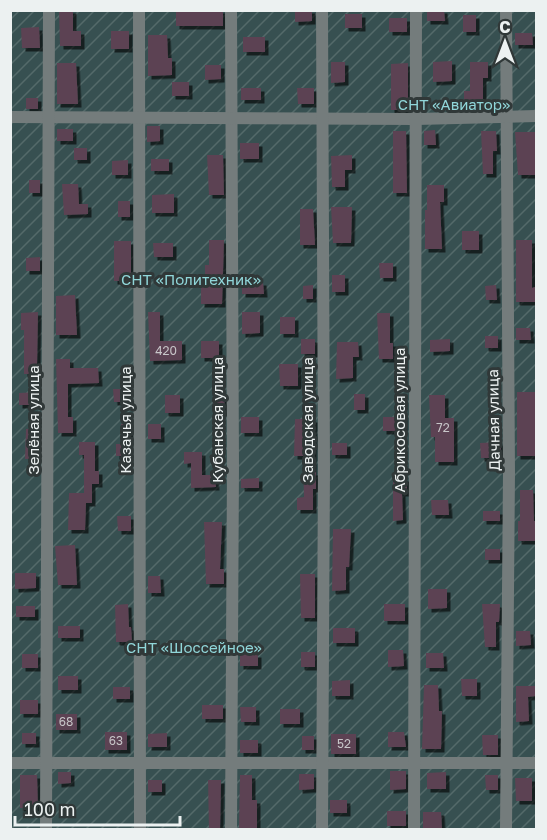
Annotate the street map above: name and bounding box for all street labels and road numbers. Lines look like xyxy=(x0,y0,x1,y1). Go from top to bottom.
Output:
street label: Абрикосовая улица xyxy=(390,348,408,492)
street label: Кубанская улица xyxy=(208,357,226,483)
street label: Заводская улица xyxy=(298,357,316,483)
street label: Зелёная улица xyxy=(24,365,42,475)
street label: Казачья улица xyxy=(116,366,134,474)
street label: Дачная улица xyxy=(483,369,503,471)

